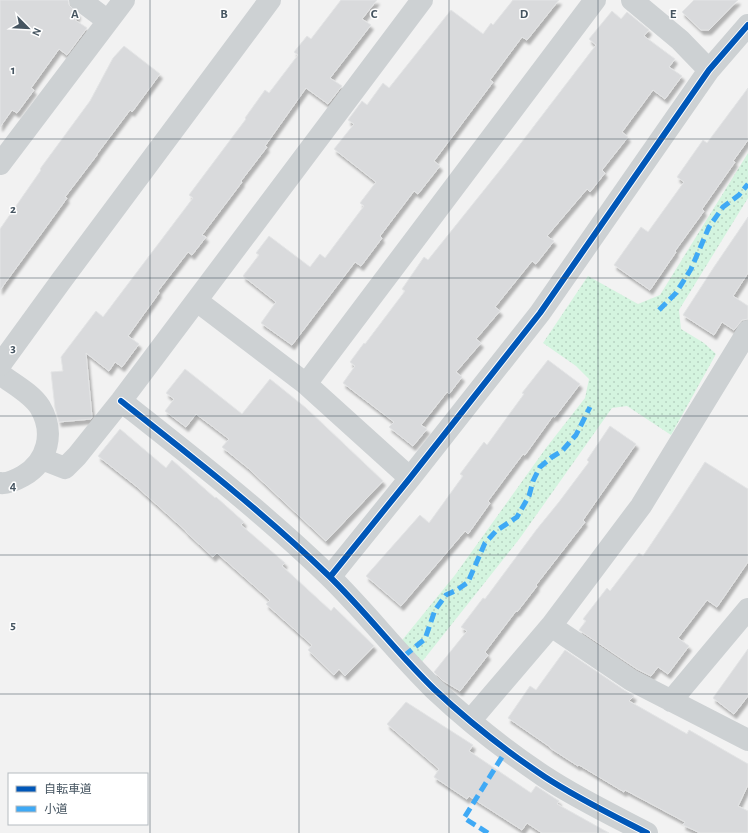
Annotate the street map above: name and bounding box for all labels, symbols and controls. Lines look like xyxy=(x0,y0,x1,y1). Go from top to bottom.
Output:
north arrow xyxy=(8,8,48,48)
text: A xyxy=(71,8,79,21)
text: B xyxy=(220,8,228,21)
text: C xyxy=(371,8,378,21)
text: D xyxy=(520,8,529,21)
text: E xyxy=(670,8,677,21)
text: N xyxy=(30,26,43,38)
text: 1 xyxy=(11,64,15,77)
text: 2 xyxy=(10,203,16,216)
text: 3 xyxy=(10,342,16,355)
text: 4 xyxy=(10,480,17,493)
text: 5 xyxy=(10,619,16,632)
legend xyxy=(8,773,148,825)
text: 自転車道 xyxy=(44,782,92,795)
text: 小道 xyxy=(44,802,68,815)

